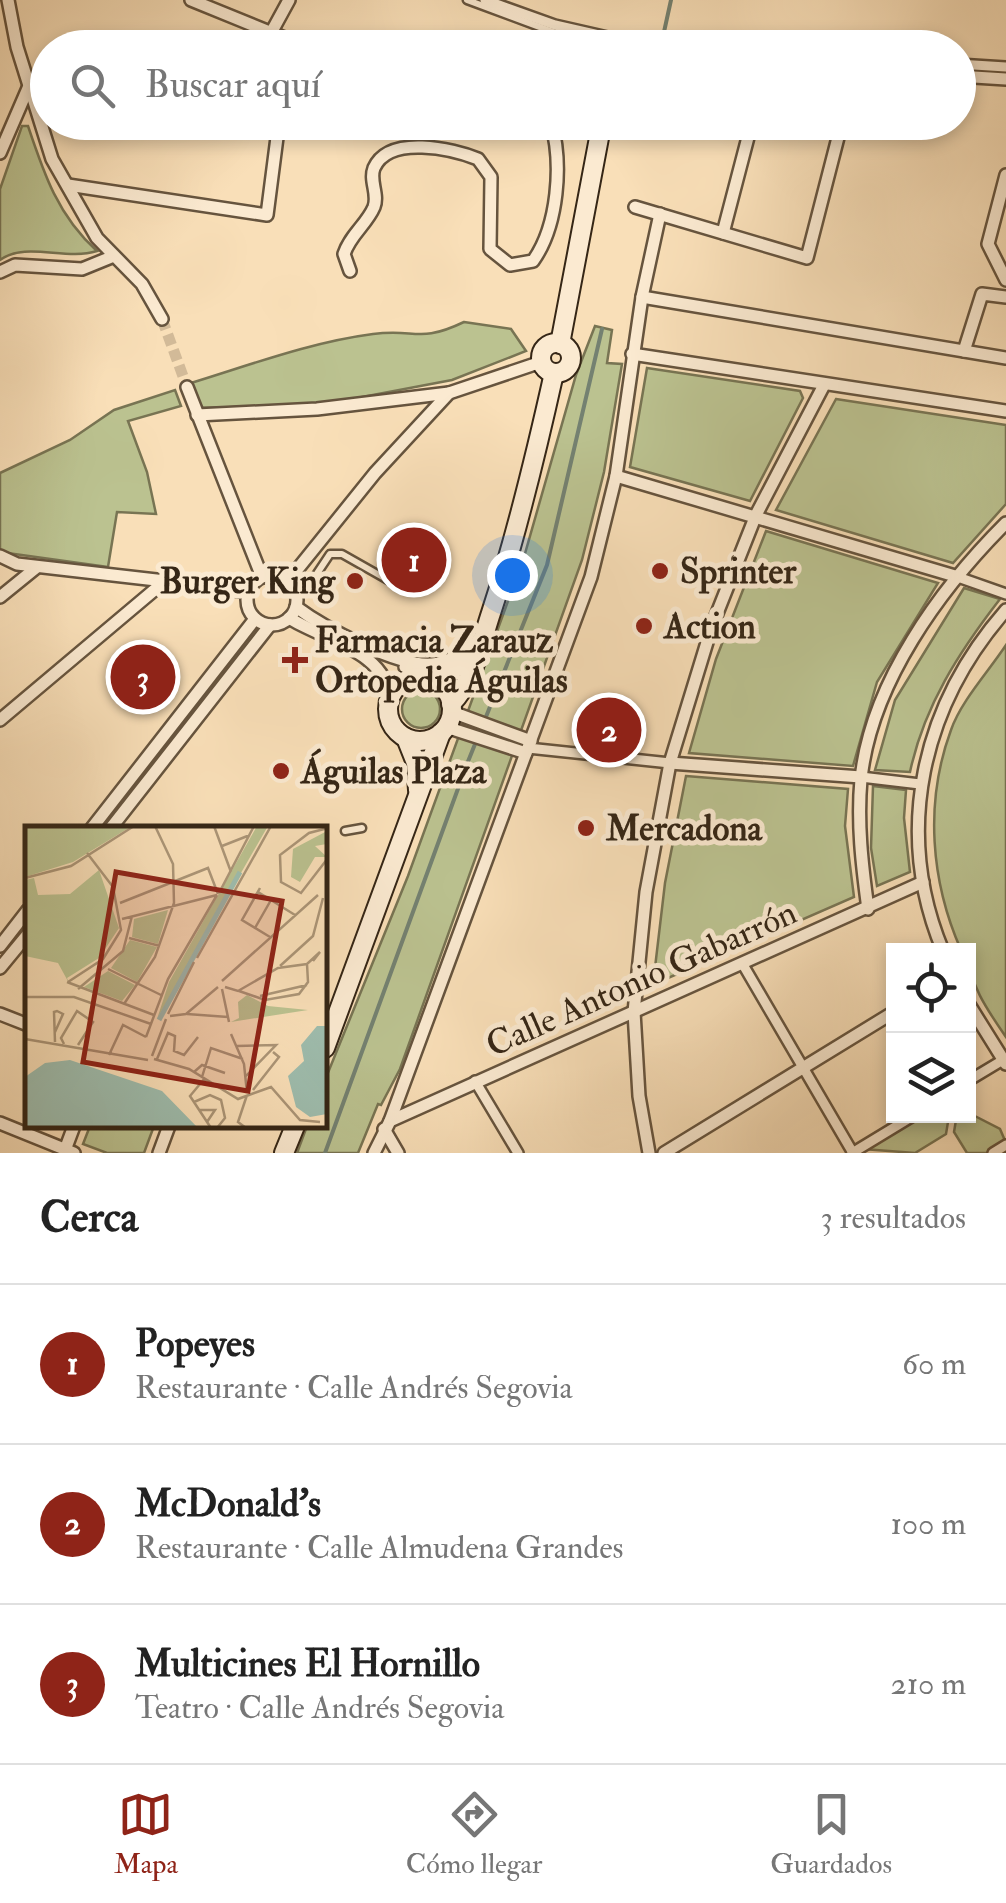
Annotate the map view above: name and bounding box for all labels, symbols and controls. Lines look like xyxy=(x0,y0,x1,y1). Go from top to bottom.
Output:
search box xyxy=(30,30,976,140)
icon: search xyxy=(65,58,120,113)
text: Buscar aquí xyxy=(145,61,321,109)
pin: 1 xyxy=(382,522,446,598)
your location xyxy=(487,550,538,601)
place label: Sprinter xyxy=(680,550,797,594)
place label: Burger King xyxy=(160,560,337,604)
marker: Sprinter xyxy=(649,560,671,582)
marker: Burger King xyxy=(344,570,366,592)
place label: Action xyxy=(662,605,756,649)
marker: Action xyxy=(633,615,655,637)
place label: Farmacia Zarauz Ortopedia Águilas xyxy=(315,619,568,703)
pin: 3 xyxy=(110,640,176,714)
marker: Farmacia Zarauz Ortopedia Águilas xyxy=(284,649,306,671)
pin: 2 xyxy=(576,692,642,768)
place label: Águilas Plaza xyxy=(299,748,488,794)
marker: Águilas Plaza xyxy=(270,760,292,782)
place label: Mercadona xyxy=(605,807,763,851)
marker: Mercadona xyxy=(575,817,597,839)
inset map xyxy=(25,826,328,1128)
street label: Calle Antonio Gabarrón xyxy=(479,891,804,1067)
map controls xyxy=(886,943,976,1123)
button: locate xyxy=(886,943,976,1033)
button: layers xyxy=(886,1033,976,1123)
text: Cerca xyxy=(40,1192,138,1244)
text: 3 resultados xyxy=(821,1198,966,1238)
text: Popeyes xyxy=(135,1320,255,1368)
text: 1 xyxy=(67,1344,78,1384)
text: 60 m xyxy=(902,1344,966,1384)
text: Restaurante · Calle Andrés Segovia xyxy=(135,1368,573,1408)
text: McDonald's xyxy=(135,1480,321,1528)
text: 2 xyxy=(64,1504,81,1544)
text: 100 m xyxy=(890,1504,966,1544)
text: Restaurante · Calle Almudena Grandes xyxy=(135,1528,623,1568)
text: Multicines El Hornillo xyxy=(135,1640,480,1688)
text: 3 xyxy=(66,1664,79,1704)
text: 210 m xyxy=(891,1664,966,1704)
text: Teatro · Calle Andrés Segovia xyxy=(135,1688,504,1728)
tab: Mapa xyxy=(114,1787,178,1882)
tab: Cómo llegar xyxy=(406,1787,542,1882)
tab: Guardados xyxy=(770,1787,892,1882)

